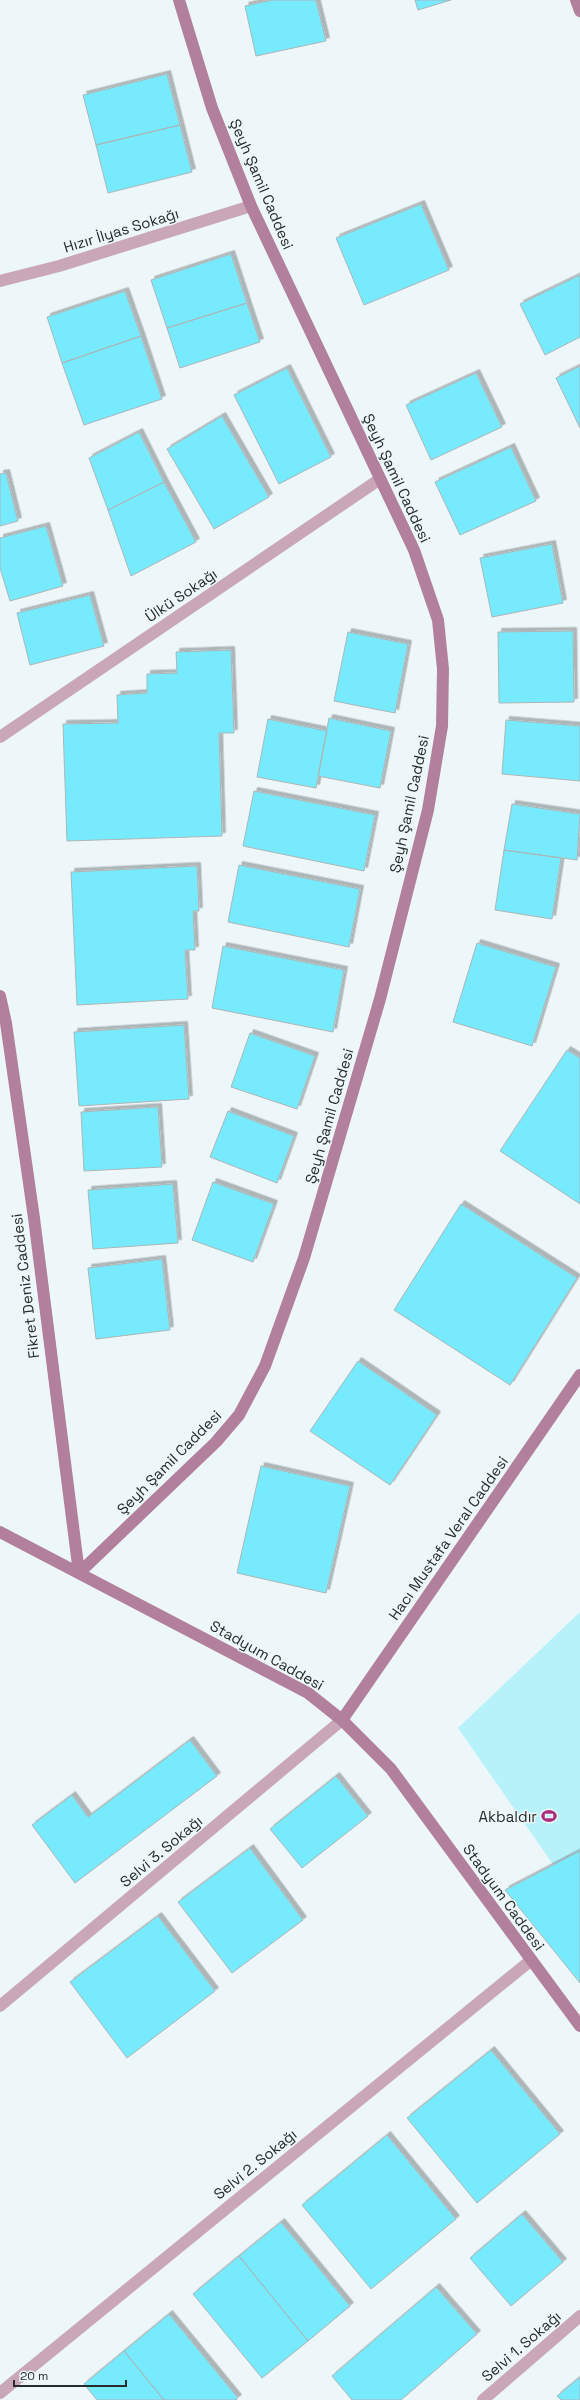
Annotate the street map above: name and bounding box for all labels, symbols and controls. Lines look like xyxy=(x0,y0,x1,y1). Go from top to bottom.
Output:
street label: Şeyh Şamil Caddesi xyxy=(226,116,298,252)
street label: Hızır İlyas Sokağı xyxy=(61,203,181,257)
street label: Şeyh Şamil Caddesi xyxy=(359,411,435,545)
street label: Ülkü Sokağı xyxy=(141,564,221,626)
street label: Şeyh Şamil Caddesi xyxy=(385,734,433,874)
street label: Şeyh Şamil Caddesi xyxy=(301,1046,357,1186)
street label: Fikret Deniz Caddesi xyxy=(7,1212,43,1360)
street label: Şeyh Şamil Caddesi xyxy=(113,1406,225,1518)
street label: Hacı Mustafa Veral Caddesi xyxy=(384,1453,512,1623)
street label: Stadyum Caddesi xyxy=(207,1616,327,1694)
place label: Akbaldır xyxy=(479,1807,537,1826)
sports icon: Akbaldır xyxy=(540,1807,558,1825)
street label: Selvi 3. Sokağı xyxy=(116,1811,206,1891)
street label: Stadyum Caddesi xyxy=(459,1840,549,1954)
street label: Selvi 2. Sokağı xyxy=(210,2125,300,2203)
street label: Selvi 1. Sokağı xyxy=(477,2306,565,2386)
scale bar xyxy=(14,2362,126,2388)
text: 20 m xyxy=(20,2368,48,2384)

